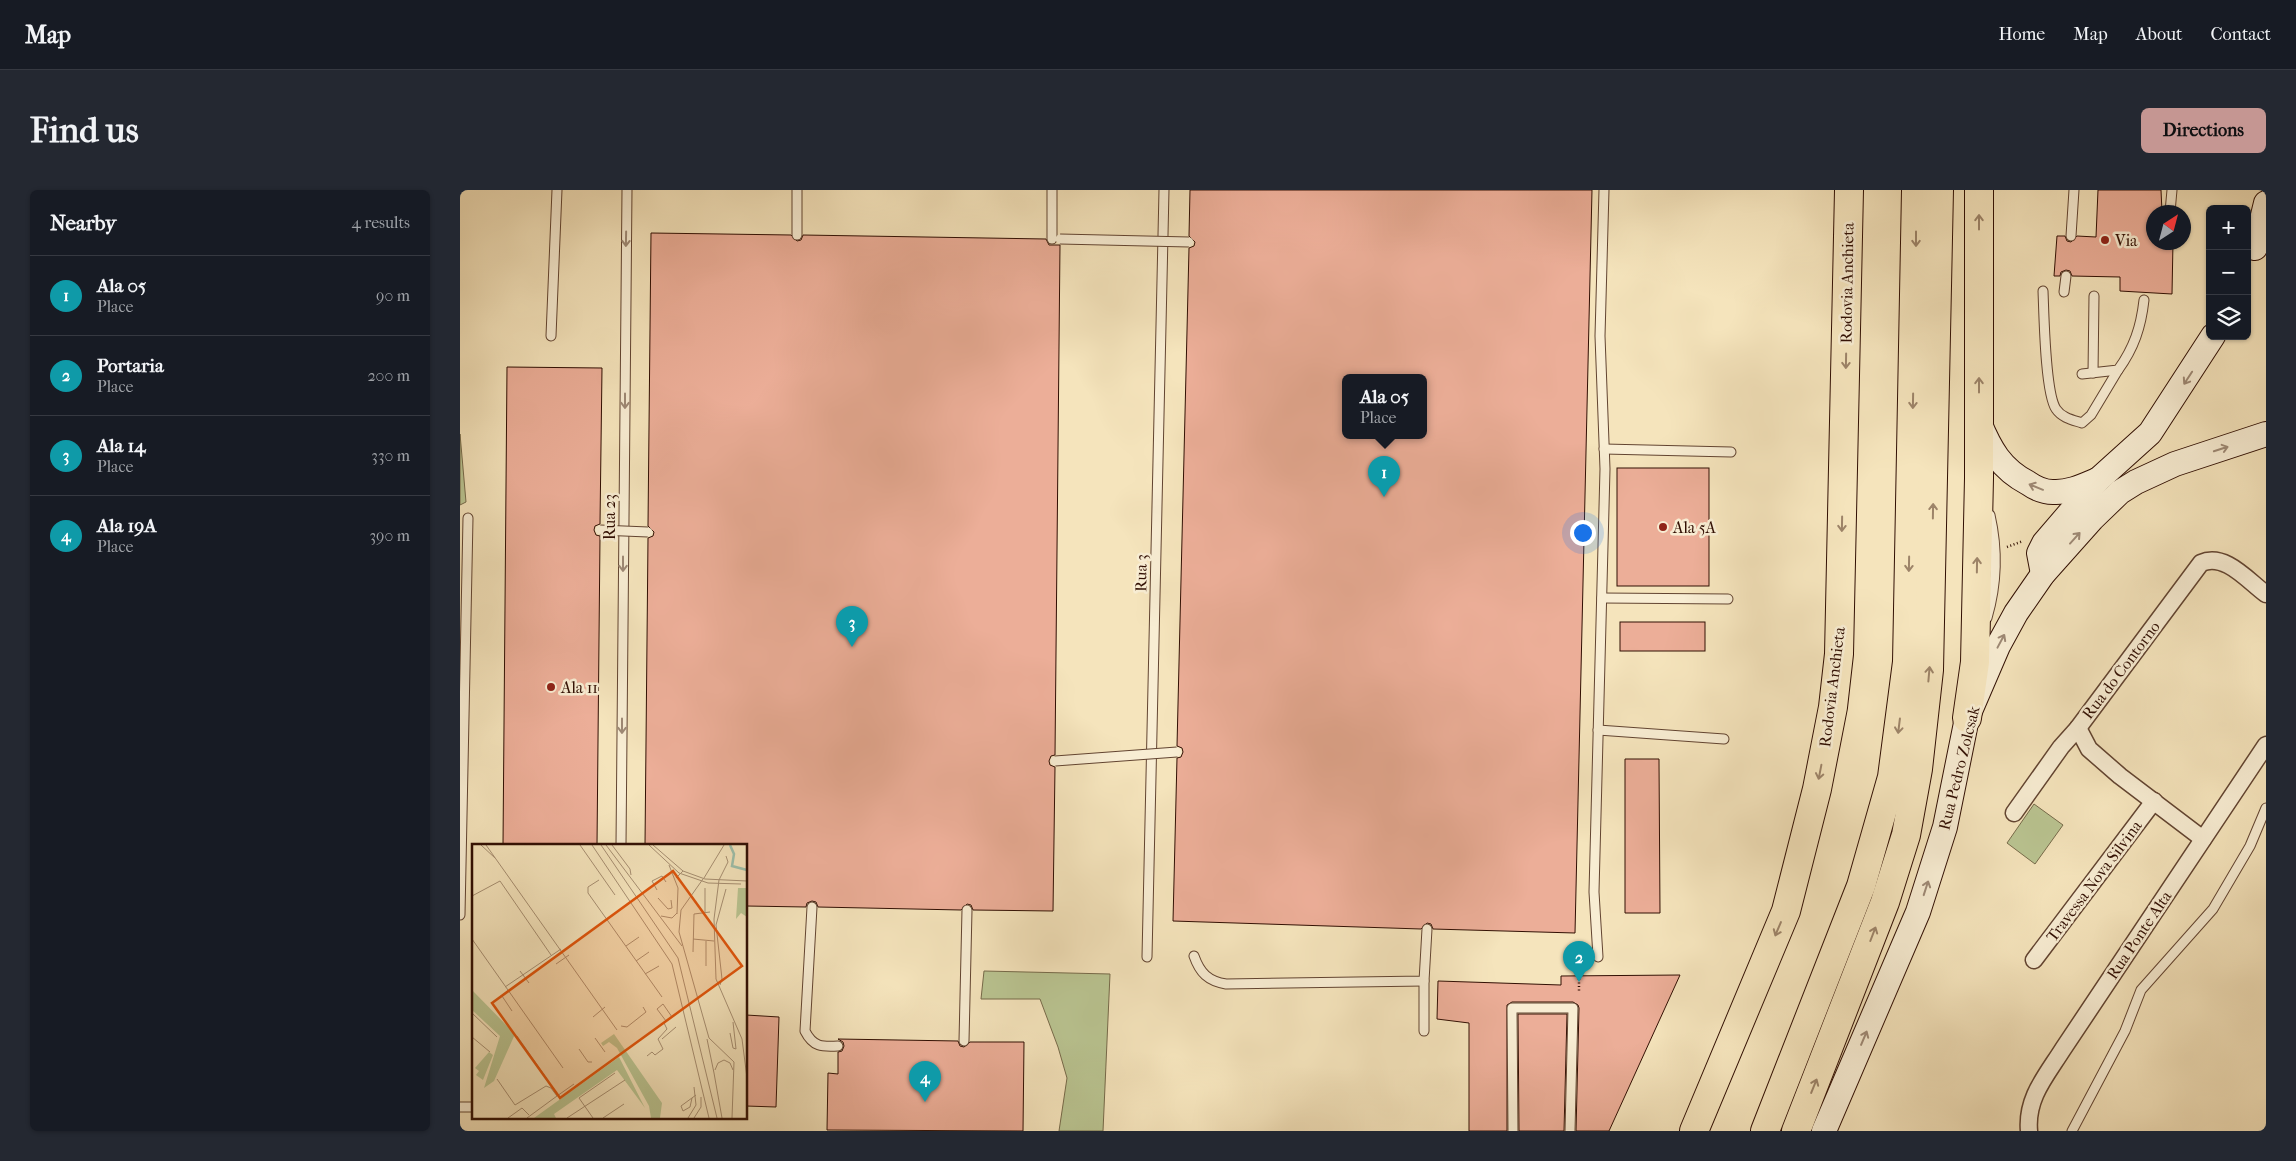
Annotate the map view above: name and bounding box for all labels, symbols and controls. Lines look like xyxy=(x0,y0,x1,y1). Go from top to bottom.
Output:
text: Map xyxy=(25,21,71,49)
text: Home xyxy=(1998,24,2045,45)
text: Map xyxy=(2073,24,2108,45)
text: About xyxy=(2136,24,2182,45)
text: Contact xyxy=(2210,24,2271,45)
button: Directions xyxy=(2141,108,2266,153)
text: Find us xyxy=(30,110,139,151)
north arrow xyxy=(2146,205,2191,250)
map controls xyxy=(2206,205,2251,340)
button: + xyxy=(2206,205,2251,250)
text: Nearby xyxy=(50,211,116,235)
text: 4 results xyxy=(352,213,410,232)
one-way arrow xyxy=(1974,214,1984,230)
street label: Rodovia Anchieta xyxy=(1836,222,1858,344)
one-way arrow xyxy=(621,230,631,246)
one-way arrow xyxy=(1911,230,1921,246)
place label: Via xyxy=(2114,231,2138,250)
marker: Via xyxy=(2099,234,2111,246)
button: − xyxy=(2206,250,2251,295)
text: Ala 05 xyxy=(97,275,146,297)
text: 1 xyxy=(63,286,69,305)
text: 90 m xyxy=(376,286,410,305)
button: layers xyxy=(2206,295,2251,340)
text: Place xyxy=(97,297,133,316)
one-way arrow xyxy=(1841,353,1850,369)
text: Portaria xyxy=(97,355,164,377)
text: 2 xyxy=(62,366,70,385)
text: 200 m xyxy=(367,366,410,385)
one-way arrow xyxy=(2183,371,2193,385)
popup xyxy=(1342,374,1427,439)
text: Place xyxy=(97,377,133,396)
one-way arrow xyxy=(1974,377,1984,393)
text: Ala 05 xyxy=(1360,386,1409,408)
one-way arrow xyxy=(1908,392,1918,409)
one-way arrow xyxy=(620,393,629,409)
text: Place xyxy=(1360,408,1396,427)
text: Ala 14 xyxy=(97,435,145,457)
one-way arrow xyxy=(2212,443,2228,453)
text: 3 xyxy=(63,446,69,465)
text: 330 m xyxy=(371,446,410,465)
pin: 1 xyxy=(1368,456,1400,497)
text: Place xyxy=(97,457,133,476)
one-way arrow xyxy=(2029,481,2044,491)
street label: Rua 23 xyxy=(600,494,619,540)
one-way arrow xyxy=(1928,504,1937,520)
text: Ala 19A xyxy=(97,515,157,537)
one-way arrow xyxy=(1837,515,1847,531)
place label: Ala 5A xyxy=(1672,518,1717,537)
your location xyxy=(1570,520,1596,546)
marker: Ala 5A xyxy=(1657,521,1669,533)
text: 4 xyxy=(61,526,71,545)
text: 390 m xyxy=(369,526,410,545)
one-way arrow xyxy=(2069,531,2081,544)
text: Place xyxy=(97,537,133,556)
street label: Rua 3 xyxy=(1131,554,1151,592)
one-way arrow xyxy=(618,555,628,571)
one-way arrow xyxy=(1904,555,1914,571)
one-way arrow xyxy=(1973,557,1982,573)
pin: 3 xyxy=(836,606,868,647)
street label: Rua do Contorno xyxy=(2078,617,2164,723)
street label: Rodovia Anchieta xyxy=(1815,625,1849,748)
one-way arrow xyxy=(1996,634,2006,649)
one-way arrow xyxy=(1924,666,1934,682)
place label: Ala 11 xyxy=(560,678,598,697)
marker: Ala 11 xyxy=(545,681,557,693)
street label: Rua Pedro Zolcsak xyxy=(1934,703,1984,832)
one-way arrow xyxy=(1894,717,1904,733)
one-way arrow xyxy=(617,718,627,734)
one-way arrow xyxy=(1815,764,1824,780)
street label: Travessa Nova Silvina xyxy=(2042,816,2146,945)
inset map xyxy=(472,844,748,1118)
one-way arrow xyxy=(1922,880,1931,896)
street label: Rua Ponte Alta xyxy=(2102,887,2176,983)
one-way arrow xyxy=(1773,921,1783,936)
one-way arrow xyxy=(1869,927,1878,942)
pin: 2 xyxy=(1563,941,1595,982)
one-way arrow xyxy=(1860,1031,1870,1046)
pin: 4 xyxy=(909,1061,941,1102)
one-way arrow xyxy=(1810,1079,1819,1094)

